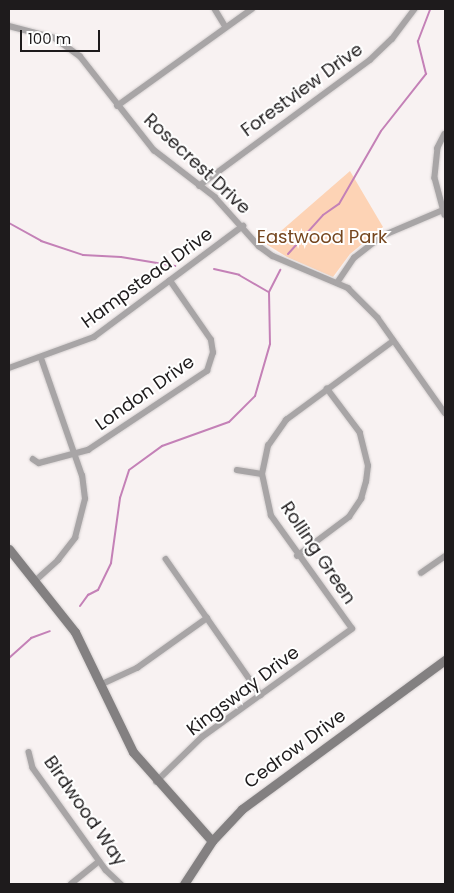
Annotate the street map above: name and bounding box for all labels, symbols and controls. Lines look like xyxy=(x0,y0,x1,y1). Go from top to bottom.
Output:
scale bar xyxy=(22,20,102,52)
text: 100 m xyxy=(28,28,71,49)
street label: Forestview Drive xyxy=(237,39,367,141)
street label: Rosecrest Drive xyxy=(139,109,255,219)
street label: Hampstead Drive xyxy=(77,223,217,333)
park label: Eastwood Park xyxy=(257,226,387,248)
street label: London Drive xyxy=(91,351,199,435)
street label: Rolling Green xyxy=(276,498,360,608)
street label: Kingsway Drive xyxy=(182,642,304,740)
street label: Cedrow Drive xyxy=(240,705,350,793)
street label: Birdwood Way xyxy=(39,752,131,870)

